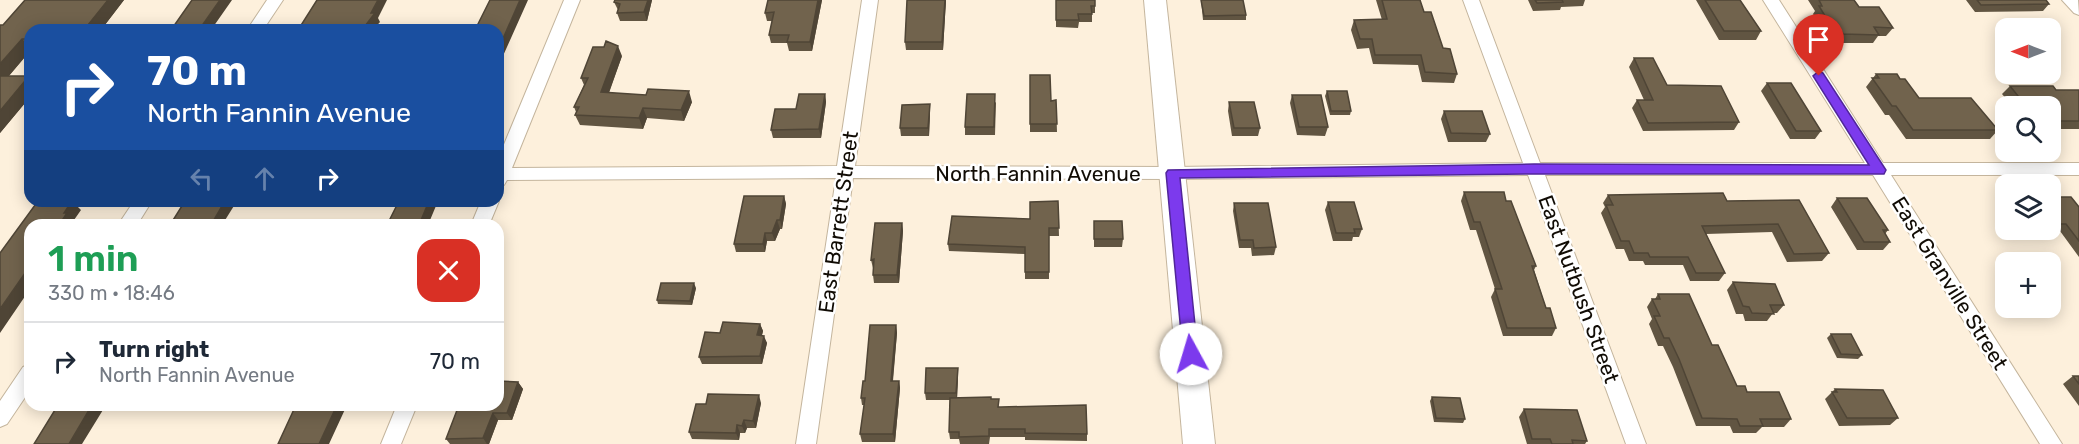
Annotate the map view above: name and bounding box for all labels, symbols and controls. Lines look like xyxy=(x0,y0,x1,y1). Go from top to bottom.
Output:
pin xyxy=(1793,14,1844,76)
north arrow xyxy=(1995,18,2061,84)
map controls xyxy=(1995,18,2061,318)
icon: arrive xyxy=(1802,23,1835,56)
text: 70 m xyxy=(147,46,247,96)
icon: right xyxy=(48,48,126,126)
button: search xyxy=(1995,96,2061,162)
text: North Fannin Avenue xyxy=(147,97,411,129)
street label: East Barrett Street xyxy=(813,129,863,315)
street label: North Fannin Avenue xyxy=(935,161,1141,186)
icon: left xyxy=(185,162,218,195)
icon: ahead xyxy=(248,162,281,195)
icon: right xyxy=(311,162,344,195)
button: layers xyxy=(1995,174,2061,240)
street label: East Nutbush Street xyxy=(1533,192,1625,386)
street label: East Granville Street xyxy=(1887,192,2013,374)
text: 1 min xyxy=(48,237,139,280)
button: close xyxy=(417,239,480,302)
button: + xyxy=(1995,252,2061,318)
text: 330 m · 18:46 xyxy=(48,281,175,305)
position arrow xyxy=(1159,322,1223,386)
text: Turn right xyxy=(99,336,209,363)
icon: right xyxy=(48,345,81,378)
text: 70 m xyxy=(430,348,480,375)
text: North Fannin Avenue xyxy=(99,363,295,387)

